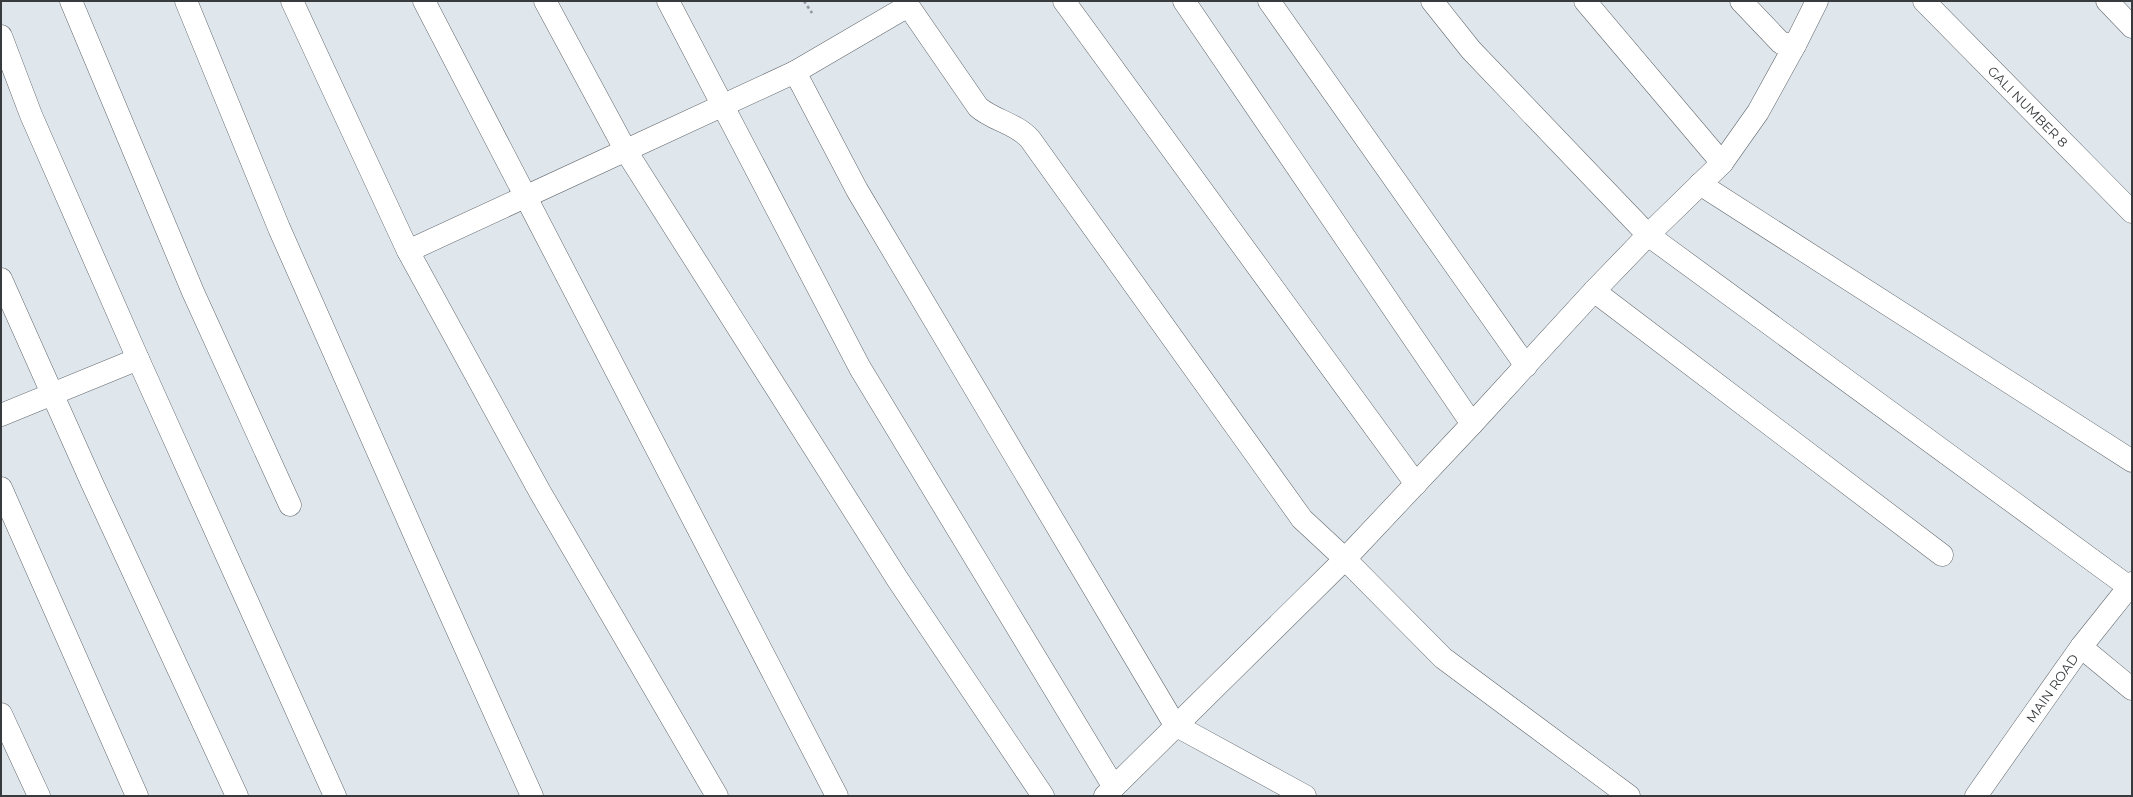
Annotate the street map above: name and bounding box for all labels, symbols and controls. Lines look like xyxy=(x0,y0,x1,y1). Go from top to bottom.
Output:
street label: GALI NUMBER 8 xyxy=(1985,63,2071,150)
street label: MAIN ROAD xyxy=(2022,651,2082,725)

